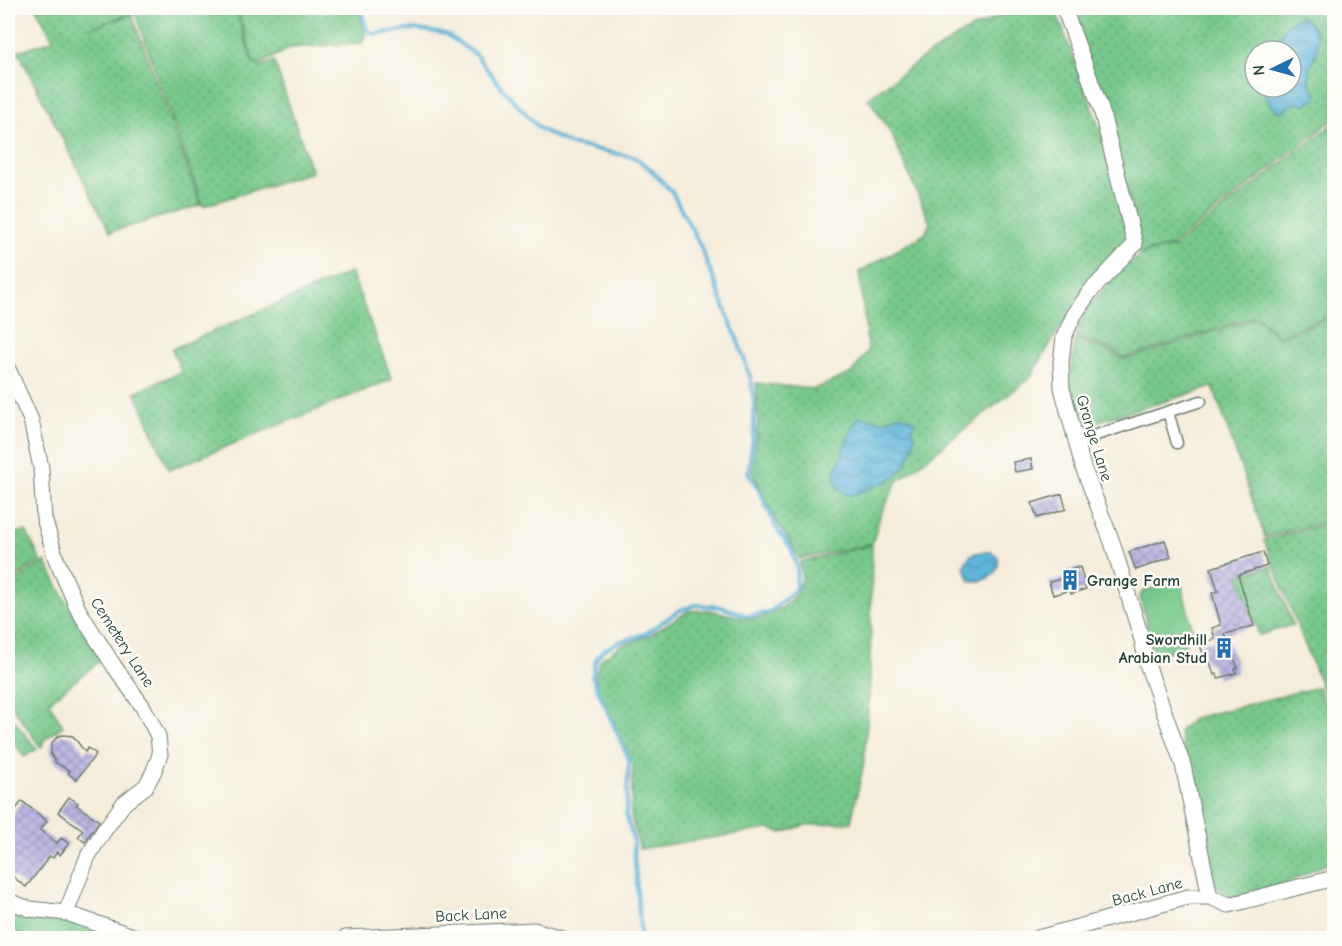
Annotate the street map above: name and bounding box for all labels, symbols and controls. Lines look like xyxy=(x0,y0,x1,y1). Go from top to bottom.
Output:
north arrow xyxy=(1243,39,1303,99)
text: N xyxy=(1250,64,1268,76)
street label: Grange Lane xyxy=(1072,393,1116,484)
building icon: Grange Farm xyxy=(1058,568,1082,592)
place label: Grange Farm xyxy=(1087,572,1180,590)
street label: Cemetery Lane xyxy=(87,594,158,691)
place label: Swordhill Arabian Stud xyxy=(1119,631,1207,667)
building icon: Swordhill Arabian Stud xyxy=(1212,636,1236,660)
street label: Back Lane xyxy=(1110,874,1184,910)
street label: Back Lane xyxy=(435,904,507,926)

